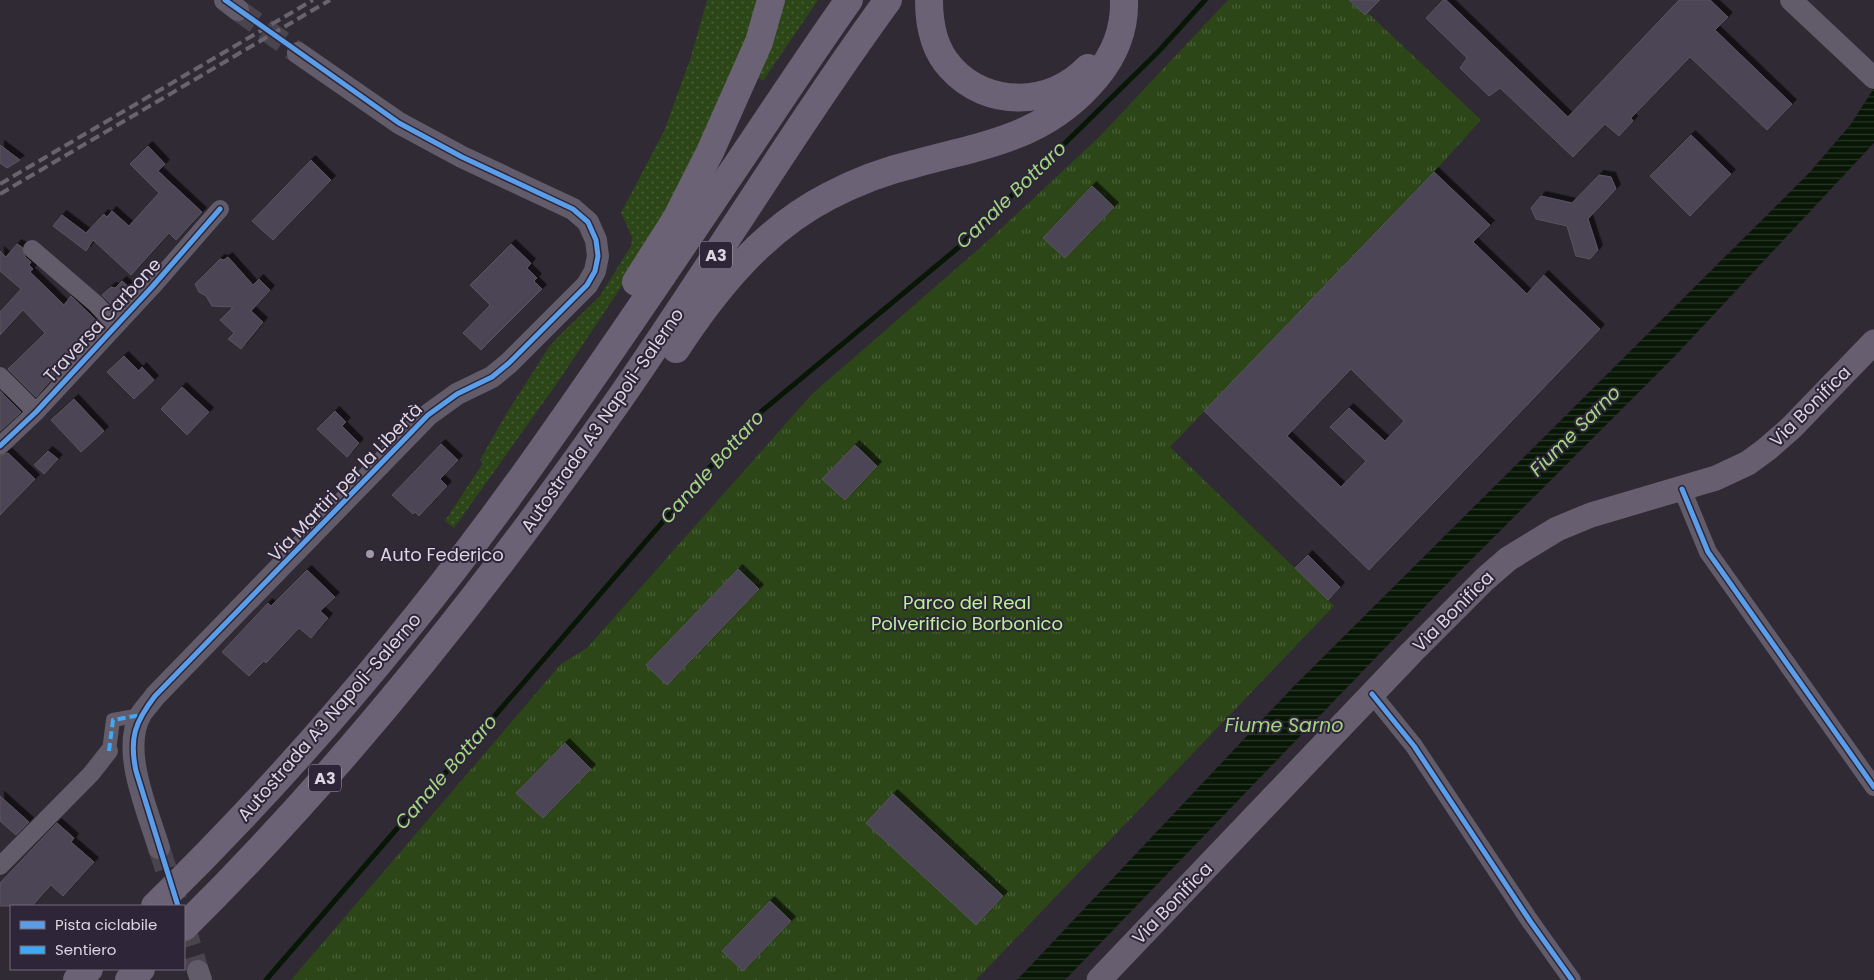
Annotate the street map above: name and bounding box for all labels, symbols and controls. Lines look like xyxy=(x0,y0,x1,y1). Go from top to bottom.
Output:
water label: Canale Bottaro xyxy=(950,135,1072,255)
road number: A3 xyxy=(700,242,732,268)
street label: Traversa Carbone xyxy=(38,252,166,388)
street label: Autostrada A3 Napoli-Salerno xyxy=(515,303,689,537)
street label: Via Bonifica xyxy=(1764,360,1856,452)
water label: Fiume Sarno xyxy=(1523,379,1627,483)
street label: Via Martiri per la Libertà xyxy=(262,397,428,567)
water label: Canale Bottaro xyxy=(654,404,770,530)
place label: Auto Federico xyxy=(380,542,504,567)
marker: Auto Federico xyxy=(364,548,376,560)
street label: Via Bonifica xyxy=(1407,565,1499,657)
park label: Parco del Real Polverificio Borbonico xyxy=(871,590,1063,636)
street label: Autostrada A3 Napoli-Salerno xyxy=(233,609,425,825)
water label: Canale Bottaro xyxy=(388,709,504,835)
water label: Fiume Sarno xyxy=(1225,712,1343,739)
road number: A3 xyxy=(309,764,341,791)
street label: Via Bonifica xyxy=(1126,856,1218,950)
legend xyxy=(10,905,185,970)
text: Pista ciclabile xyxy=(55,914,157,935)
text: Sentiero xyxy=(55,939,116,960)

